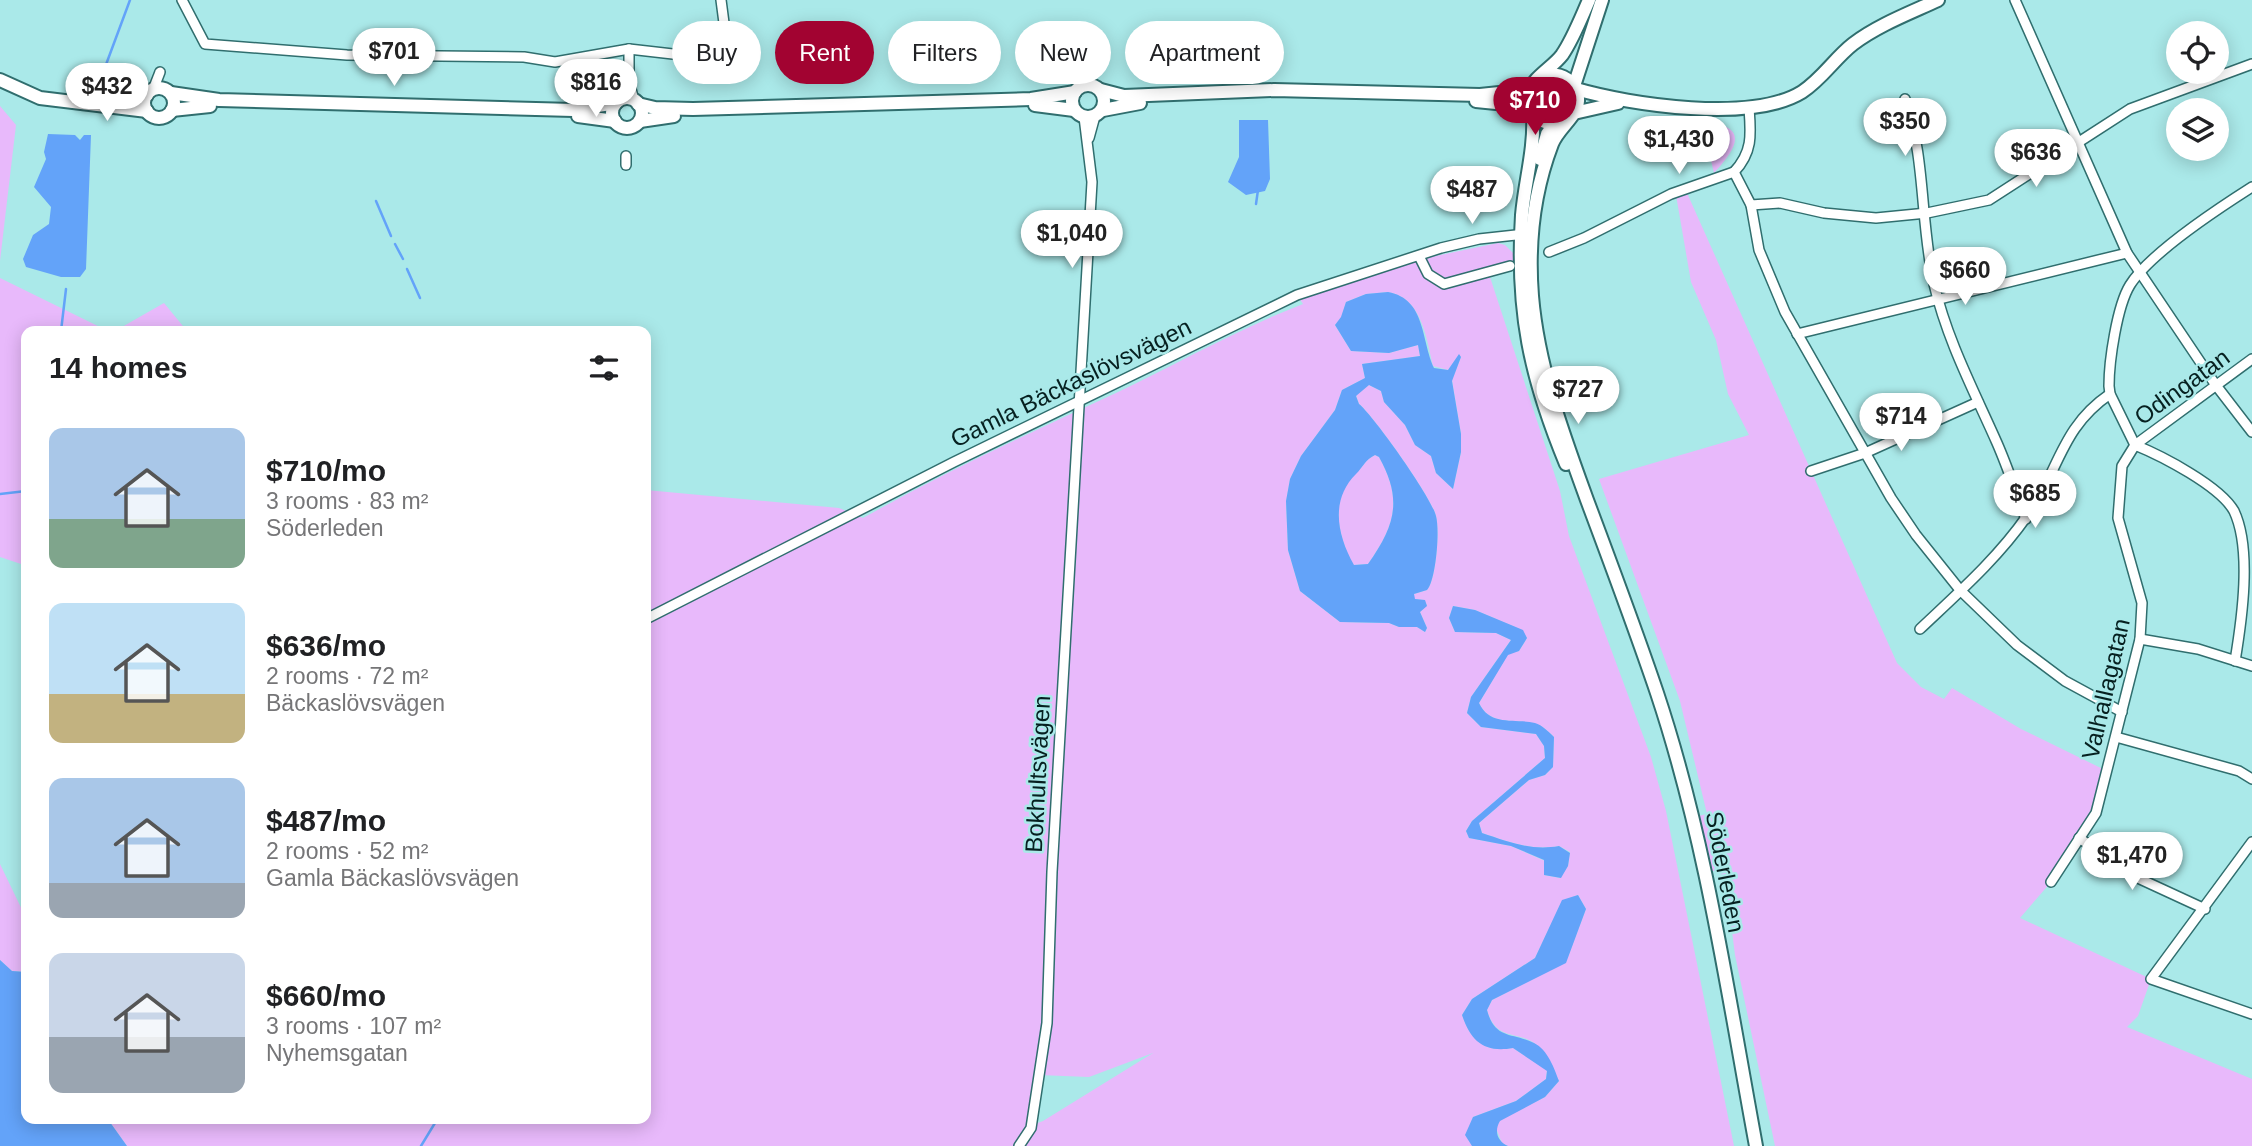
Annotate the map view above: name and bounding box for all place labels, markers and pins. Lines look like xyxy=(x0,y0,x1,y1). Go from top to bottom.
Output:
pin: $701 xyxy=(353,28,435,88)
pin: $816 xyxy=(555,60,637,119)
pin: $432 xyxy=(66,64,148,123)
pin: $710 xyxy=(1494,78,1576,137)
pin: $350 xyxy=(1864,99,1946,158)
pin: $1,430 xyxy=(1622,116,1736,176)
pin: $636 xyxy=(1995,130,2077,189)
pin: $487 xyxy=(1431,166,1513,226)
pin: $1,040 xyxy=(1015,210,1129,270)
pin: $660 xyxy=(1924,247,2006,307)
pin: $727 xyxy=(1537,366,1619,426)
pin: $714 xyxy=(1860,393,1942,453)
pin: $685 xyxy=(1994,470,2076,530)
pin: $1,470 xyxy=(2075,832,2189,892)

